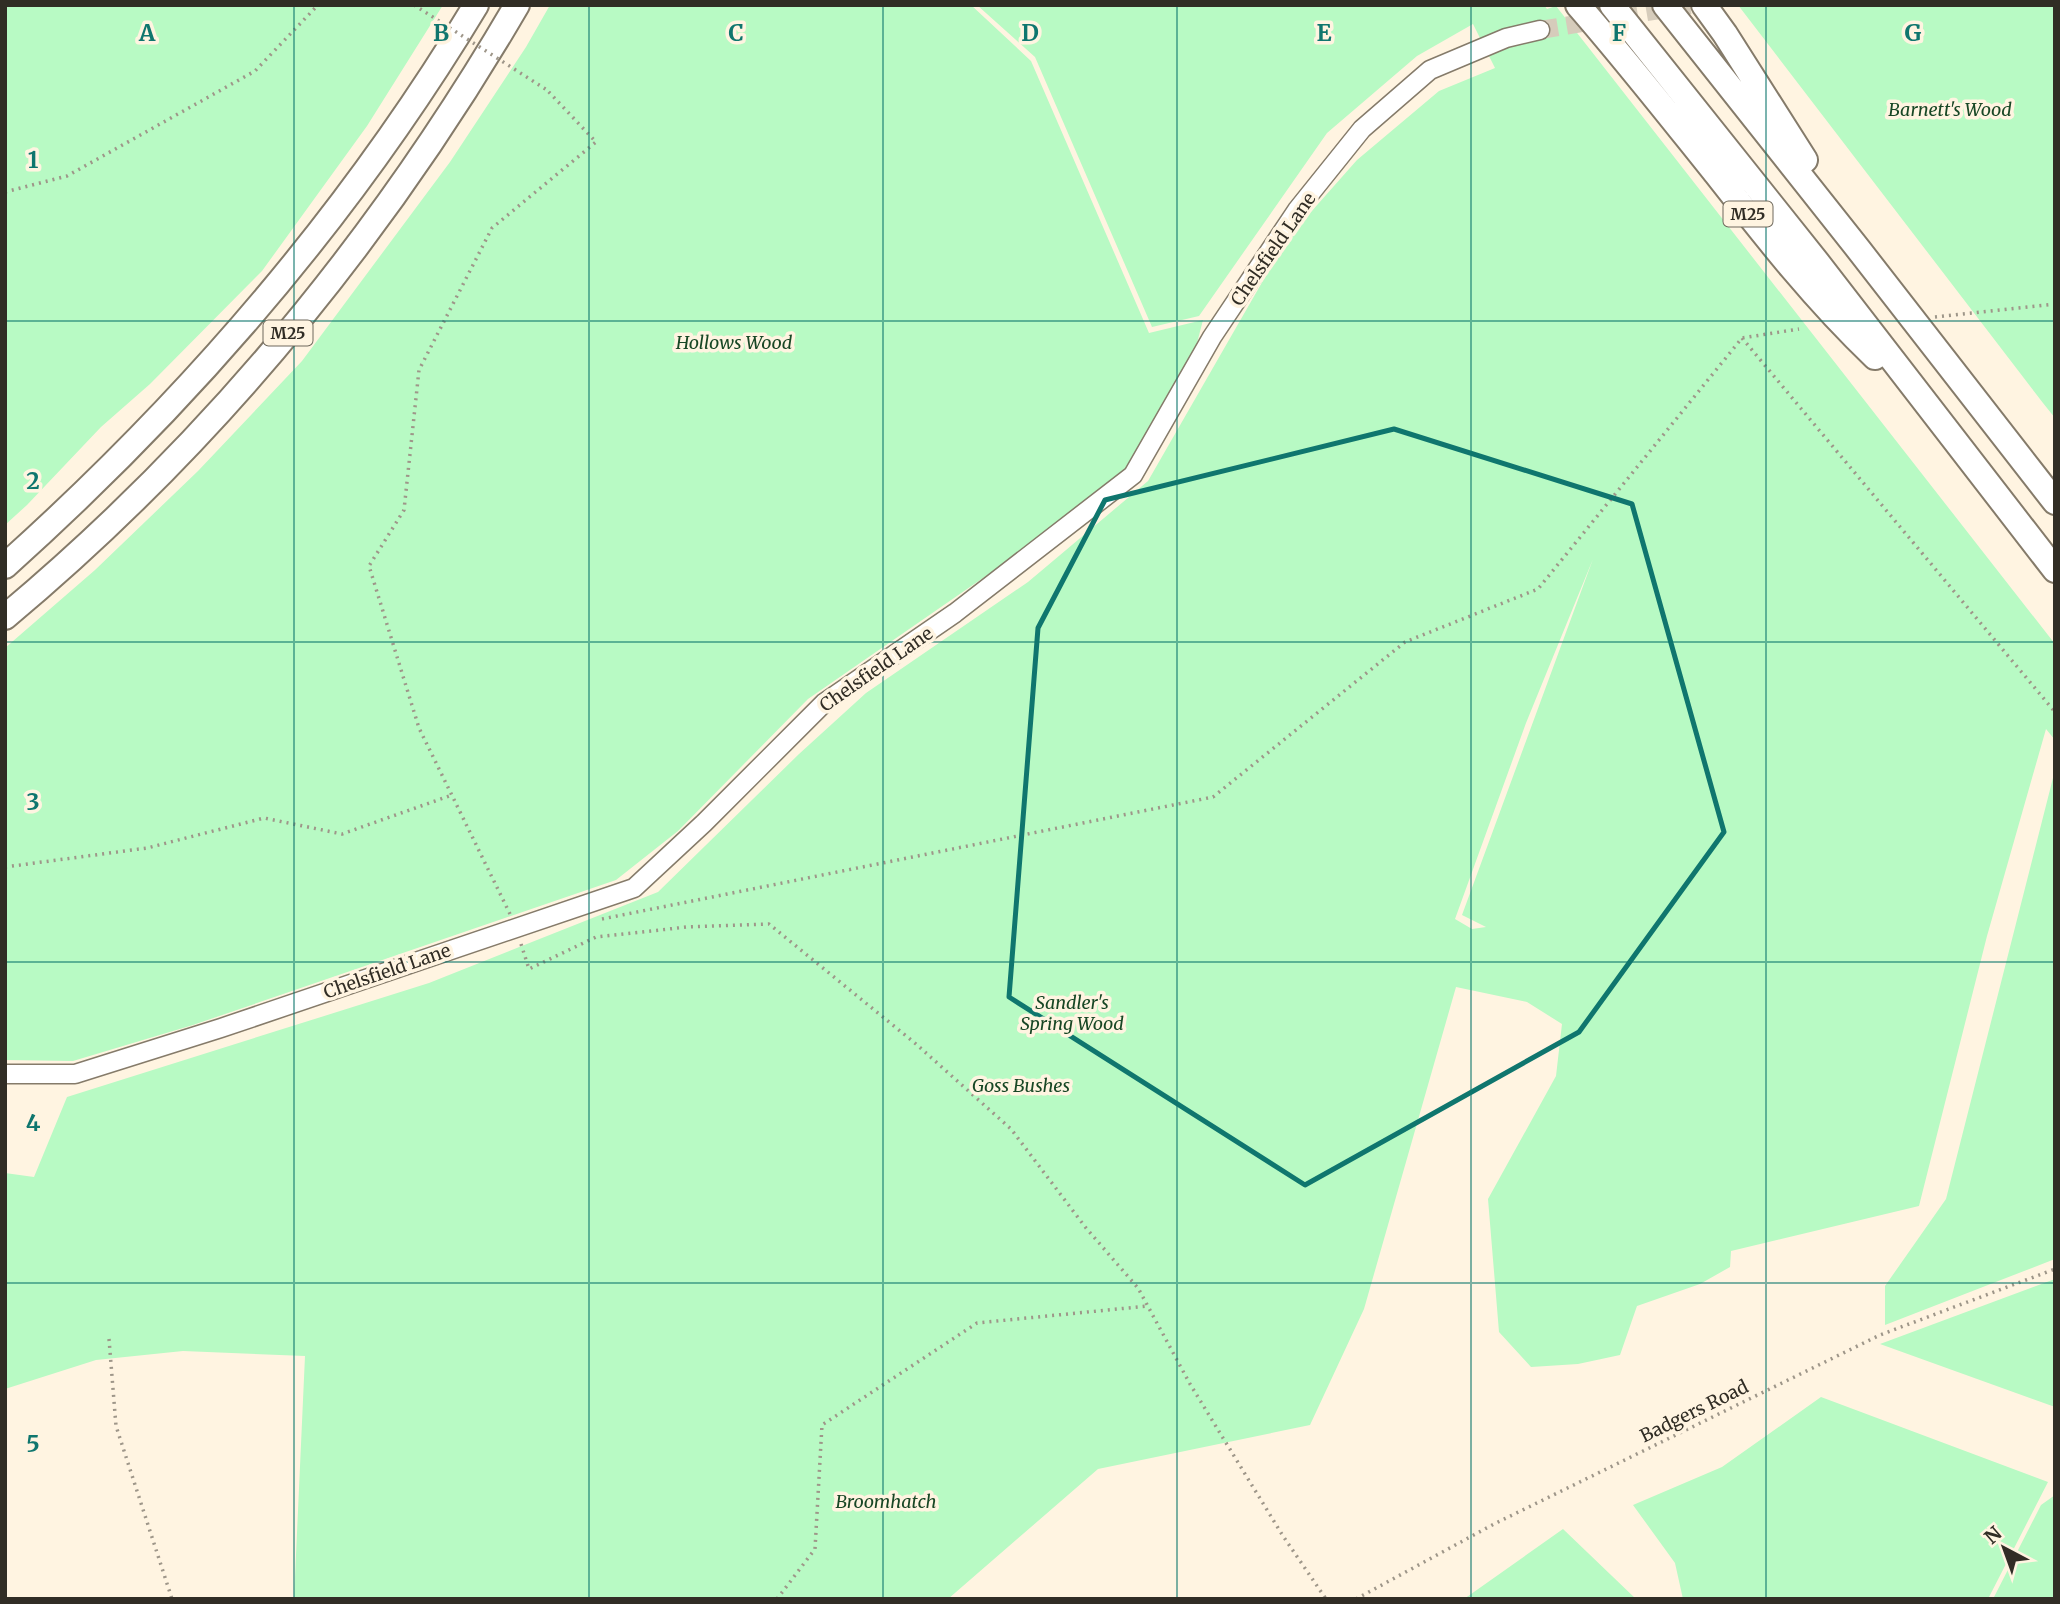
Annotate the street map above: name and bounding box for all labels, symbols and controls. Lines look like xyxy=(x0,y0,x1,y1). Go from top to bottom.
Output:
text: A xyxy=(138,18,156,47)
text: B xyxy=(433,18,449,47)
text: C xyxy=(728,18,744,47)
text: D xyxy=(1021,18,1039,47)
text: E xyxy=(1316,18,1332,47)
text: F xyxy=(1612,18,1626,47)
text: G xyxy=(1905,18,1922,47)
park label: Barnett's Wood xyxy=(1888,98,2012,121)
text: 1 xyxy=(28,145,39,174)
street label: Chelsfield Lane xyxy=(1225,188,1321,310)
road number: M25 xyxy=(1724,202,1772,227)
road number: M25 xyxy=(264,320,312,346)
park label: Hollows Wood xyxy=(675,331,793,354)
text: 2 xyxy=(26,466,40,495)
street label: Chelsfield Lane xyxy=(815,621,937,717)
text: 3 xyxy=(26,787,40,816)
street label: Chelsfield Lane xyxy=(320,939,454,1003)
park label: Sandler's Spring Wood xyxy=(1020,991,1124,1035)
park label: Goss Bushes xyxy=(972,1074,1070,1097)
text: 4 xyxy=(26,1108,41,1137)
street label: Badgers Road xyxy=(1636,1375,1752,1447)
text: 5 xyxy=(26,1429,40,1458)
park label: Broomhatch xyxy=(835,1490,937,1513)
north arrow xyxy=(1969,1513,2039,1583)
text: N xyxy=(1979,1521,2006,1549)

